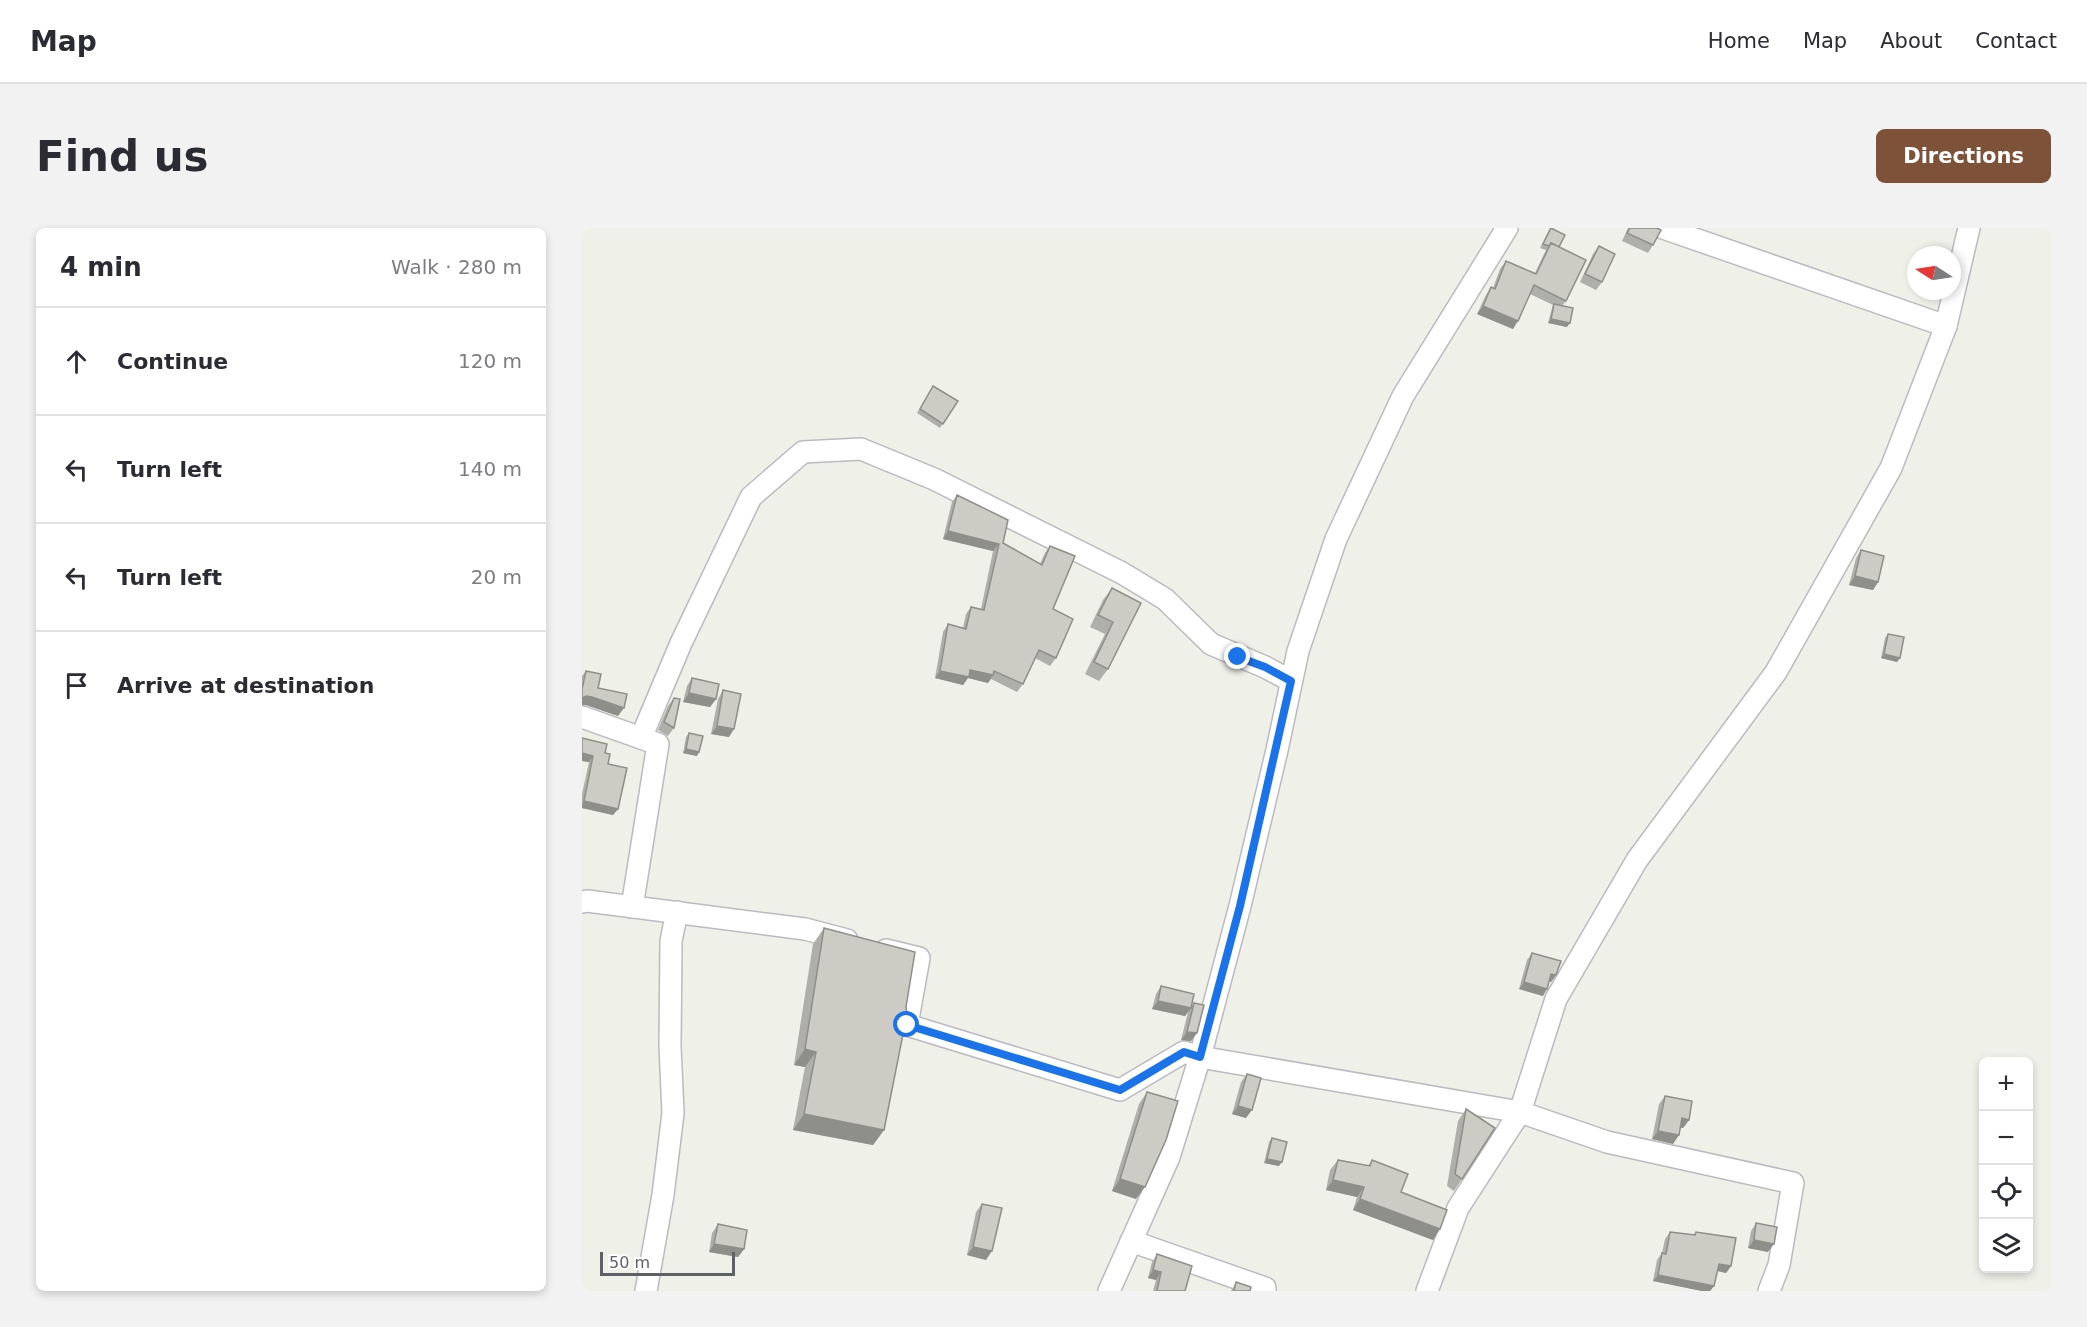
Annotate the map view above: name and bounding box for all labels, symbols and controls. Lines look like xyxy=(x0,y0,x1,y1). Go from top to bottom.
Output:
text: Map xyxy=(30,25,97,58)
text: Home xyxy=(1708,29,1770,53)
text: Map xyxy=(1803,29,1847,53)
text: About xyxy=(1880,29,1942,53)
text: Contact xyxy=(1975,29,2057,53)
button: Directions xyxy=(1876,129,2051,183)
text: Find us xyxy=(36,132,209,181)
north arrow xyxy=(1907,246,1961,300)
text: 4 min xyxy=(60,252,142,282)
text: Walk · 280 m xyxy=(391,255,522,279)
icon: ahead xyxy=(60,345,93,378)
text: Continue xyxy=(117,349,228,374)
text: 120 m xyxy=(458,349,522,373)
icon: left xyxy=(60,453,93,486)
text: Turn left xyxy=(117,457,222,482)
text: 140 m xyxy=(458,457,522,481)
icon: left xyxy=(60,561,93,594)
text: Turn left xyxy=(117,565,222,590)
text: 20 m xyxy=(471,565,522,589)
route end xyxy=(1224,643,1250,669)
icon: arrive xyxy=(60,669,93,702)
text: Arrive at destination xyxy=(117,673,374,698)
route start xyxy=(893,1011,919,1037)
map controls xyxy=(1979,1057,2033,1273)
button: + xyxy=(1979,1057,2033,1111)
button: − xyxy=(1979,1111,2033,1165)
button: locate xyxy=(1979,1165,2033,1219)
button: layers xyxy=(1979,1219,2033,1273)
scale bar xyxy=(600,1249,735,1276)
text: 50 m xyxy=(609,1253,650,1272)

